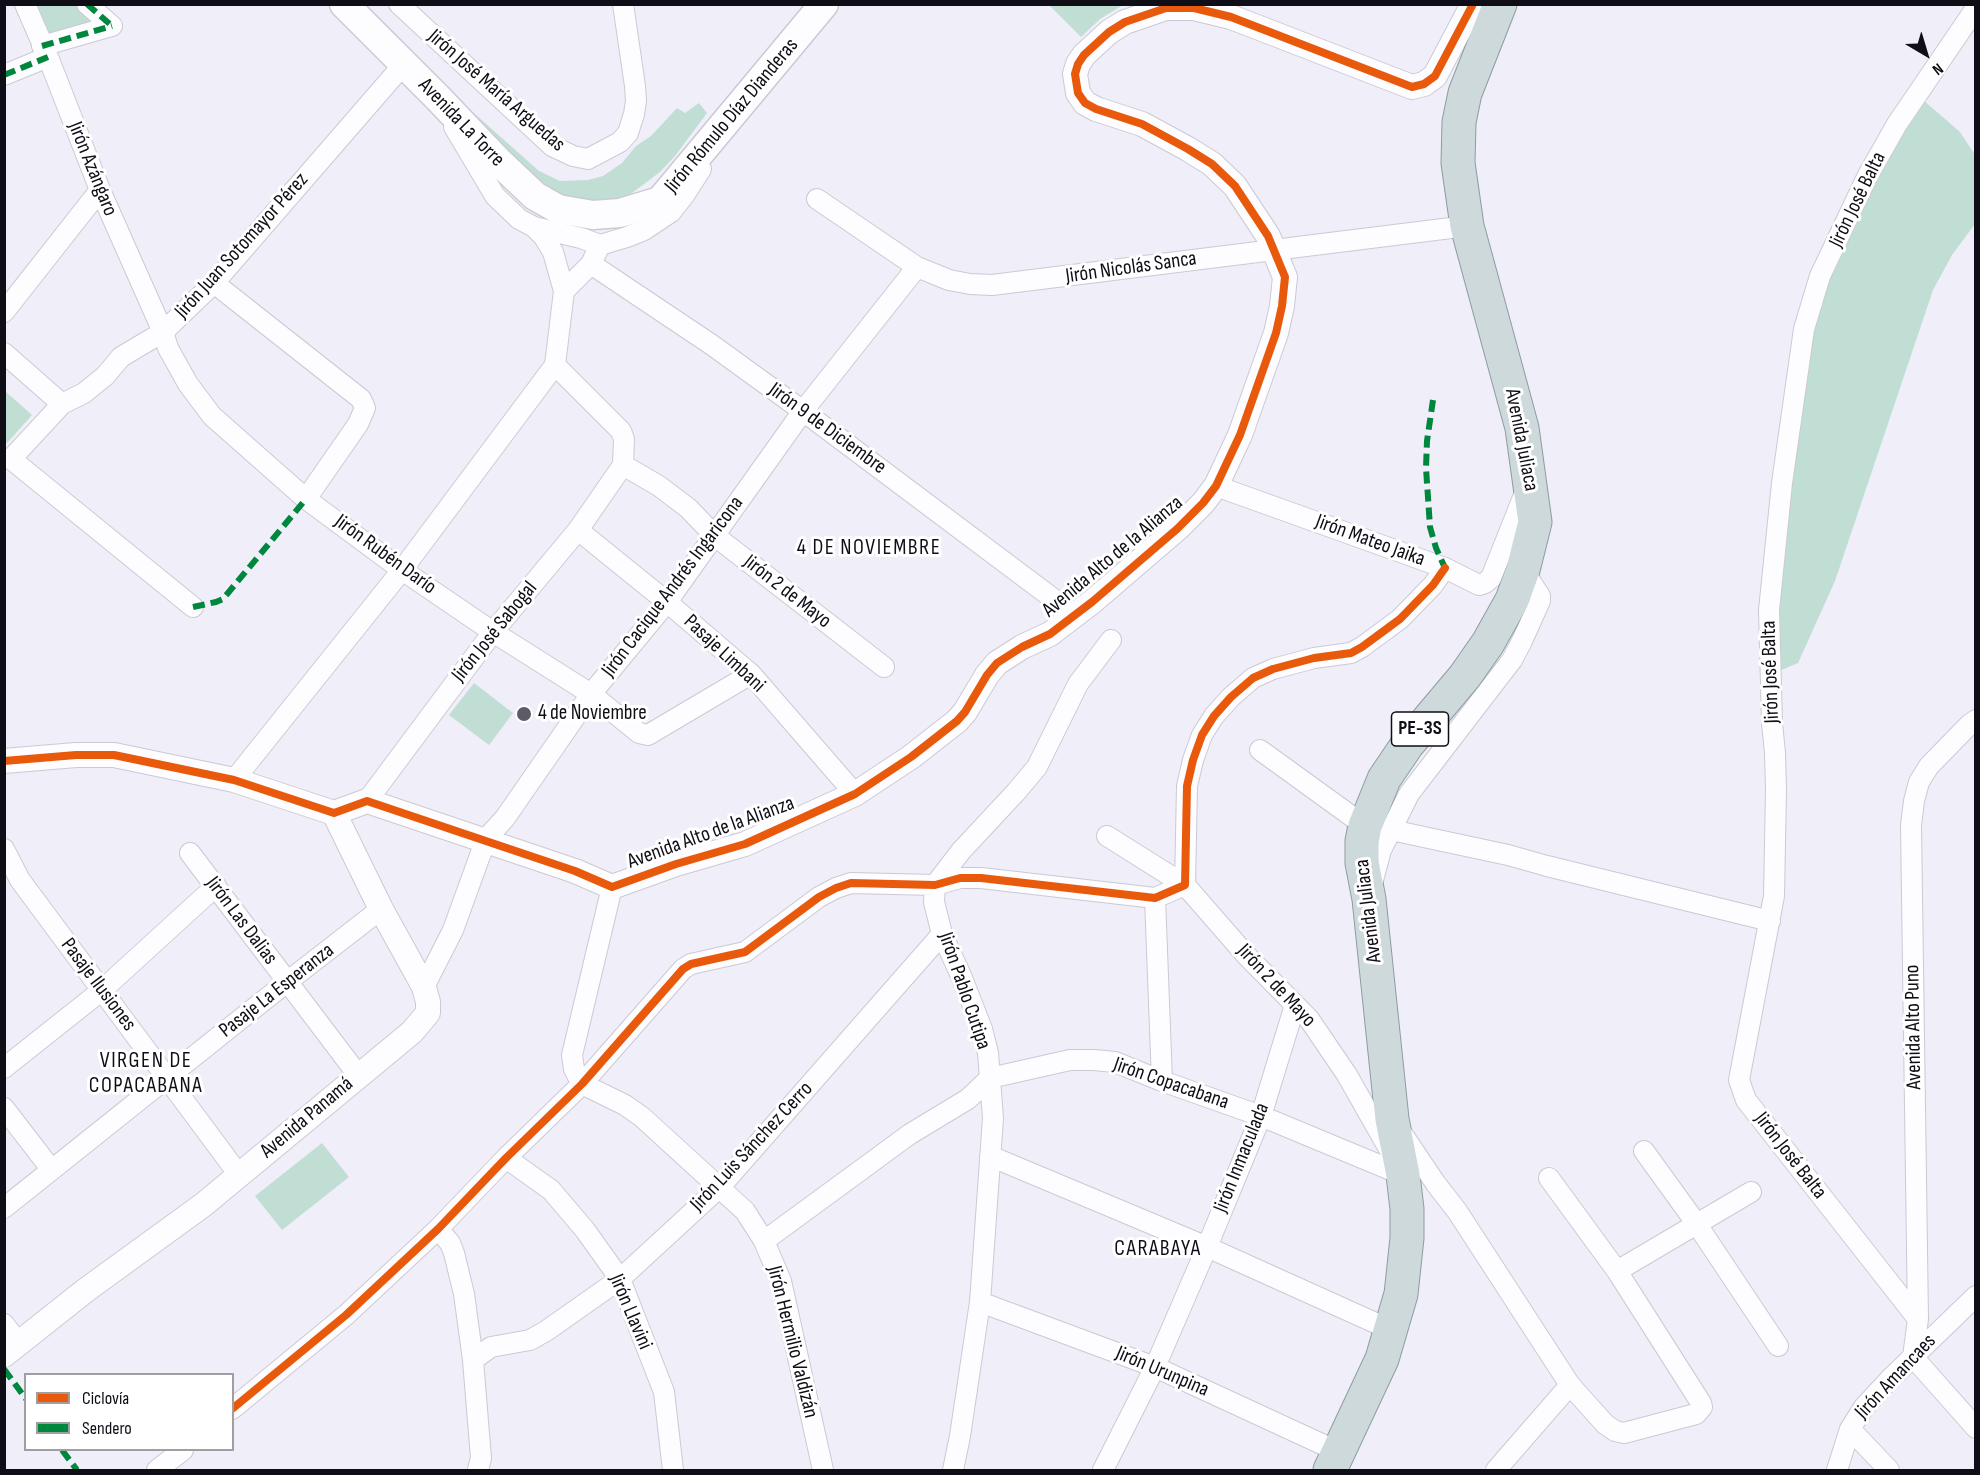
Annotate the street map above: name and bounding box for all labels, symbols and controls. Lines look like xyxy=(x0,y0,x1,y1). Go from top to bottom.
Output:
street label: Jirón José María Arguedas xyxy=(422,24,570,158)
north arrow xyxy=(1896,24,1956,84)
street label: Jirón Rómulo Díaz Dianderas xyxy=(660,33,804,199)
text: N xyxy=(1928,58,1947,79)
street label: Avenida La Torre xyxy=(413,73,509,173)
street label: Jirón Azángaro xyxy=(62,118,122,220)
street label: Jirón José Balta xyxy=(1824,148,1892,252)
street label: Jirón Juan Sotomayor Pérez xyxy=(170,168,314,324)
street label: Jirón Nicolás Sanca xyxy=(1064,246,1198,290)
street label: Jirón 9 de Diciembre xyxy=(763,378,891,480)
street label: Avenida Juliaca xyxy=(1499,387,1543,493)
street label: Avenida Alto de la Alianza xyxy=(1038,491,1188,623)
street label: Jirón Cacique Andrés Ingaricona xyxy=(597,492,749,682)
street label: Jirón Rubén Darío xyxy=(329,510,441,600)
street label: Jirón Mateo Jaika xyxy=(1312,510,1428,572)
district label: 4 DE NOVIEMBRE xyxy=(797,535,941,561)
street label: Jirón 2 de Mayo xyxy=(738,550,836,634)
street label: Jirón José Sabogal xyxy=(447,577,543,687)
street label: Pasaje Limbani xyxy=(678,610,770,698)
street label: Jirón José Balta xyxy=(1757,620,1785,724)
place label: 4 de Noviembre xyxy=(538,701,647,727)
marker: 4 de Noviembre xyxy=(515,705,533,723)
road number: PE-3S xyxy=(1392,712,1448,746)
street label: Avenida Alto de la Alianza xyxy=(624,791,798,875)
street label: Avenida Juliaca xyxy=(1350,858,1388,964)
street label: Jirón Las Dalias xyxy=(200,872,282,970)
street label: Jirón Pablo Cutipa xyxy=(932,929,996,1053)
street label: Pasaje Ilusiones xyxy=(55,934,141,1036)
street label: Pasaje La Esperanza xyxy=(215,938,339,1044)
street label: Jirón 2 de Mayo xyxy=(1231,939,1321,1033)
street label: Avenida Alto Puno xyxy=(1900,964,1928,1090)
district label: VIRGEN DE COPACABANA xyxy=(89,1048,203,1100)
street label: Jirón Copacabana xyxy=(1110,1052,1232,1116)
street label: Avenida Panamá xyxy=(255,1072,359,1164)
street label: Jirón Luis Sánchez Cerro xyxy=(686,1077,818,1217)
street label: Jirón Inmaculada xyxy=(1209,1100,1275,1216)
street label: Jirón José Balta xyxy=(1748,1108,1832,1204)
district label: CARABAYA xyxy=(1114,1236,1202,1262)
street label: Jirón Hermilio Valdizán xyxy=(761,1263,823,1421)
street label: Jirón Llavini xyxy=(603,1270,657,1354)
street label: Jirón Amancaes xyxy=(1850,1329,1942,1425)
street label: Jirón Urunpina xyxy=(1112,1341,1212,1403)
legend xyxy=(24,1373,234,1451)
text: Ciclovía xyxy=(82,1388,129,1409)
text: Sendero xyxy=(82,1418,132,1439)

